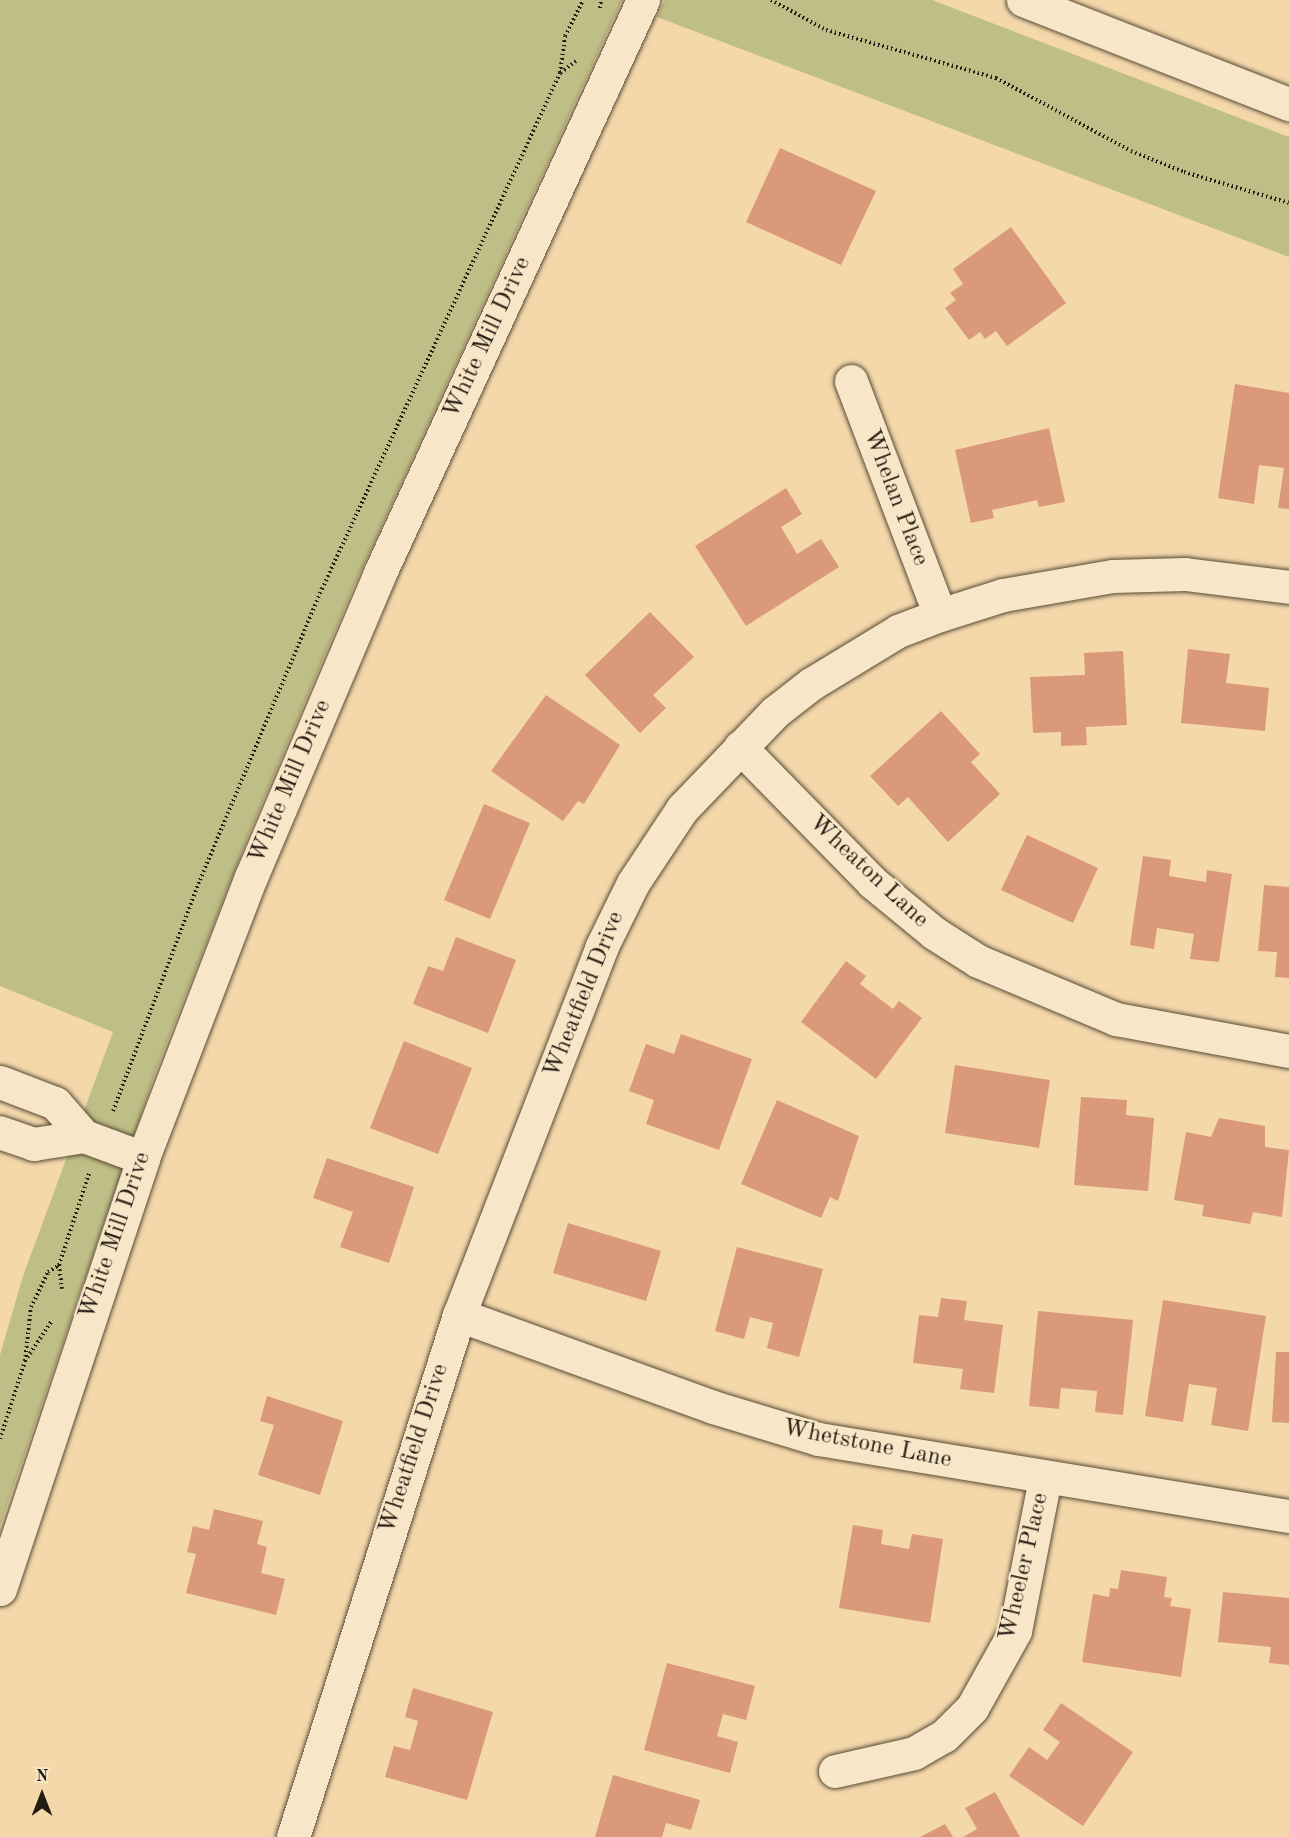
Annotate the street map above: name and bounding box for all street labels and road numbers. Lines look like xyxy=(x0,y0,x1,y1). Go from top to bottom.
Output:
street label: White Mill Drive xyxy=(438,253,538,423)
street label: Whelan Place xyxy=(856,426,934,570)
street label: White Mill Drive xyxy=(244,696,338,868)
street label: Wheaton Lane xyxy=(802,809,934,935)
street label: Wheatfield Drive xyxy=(538,907,632,1083)
street label: White Mill Drive xyxy=(74,1148,158,1324)
street label: Wheatfield Drive xyxy=(374,1360,456,1538)
street label: Whetstone Lane xyxy=(780,1415,954,1475)
street label: Wheeler Place xyxy=(994,1490,1056,1644)

